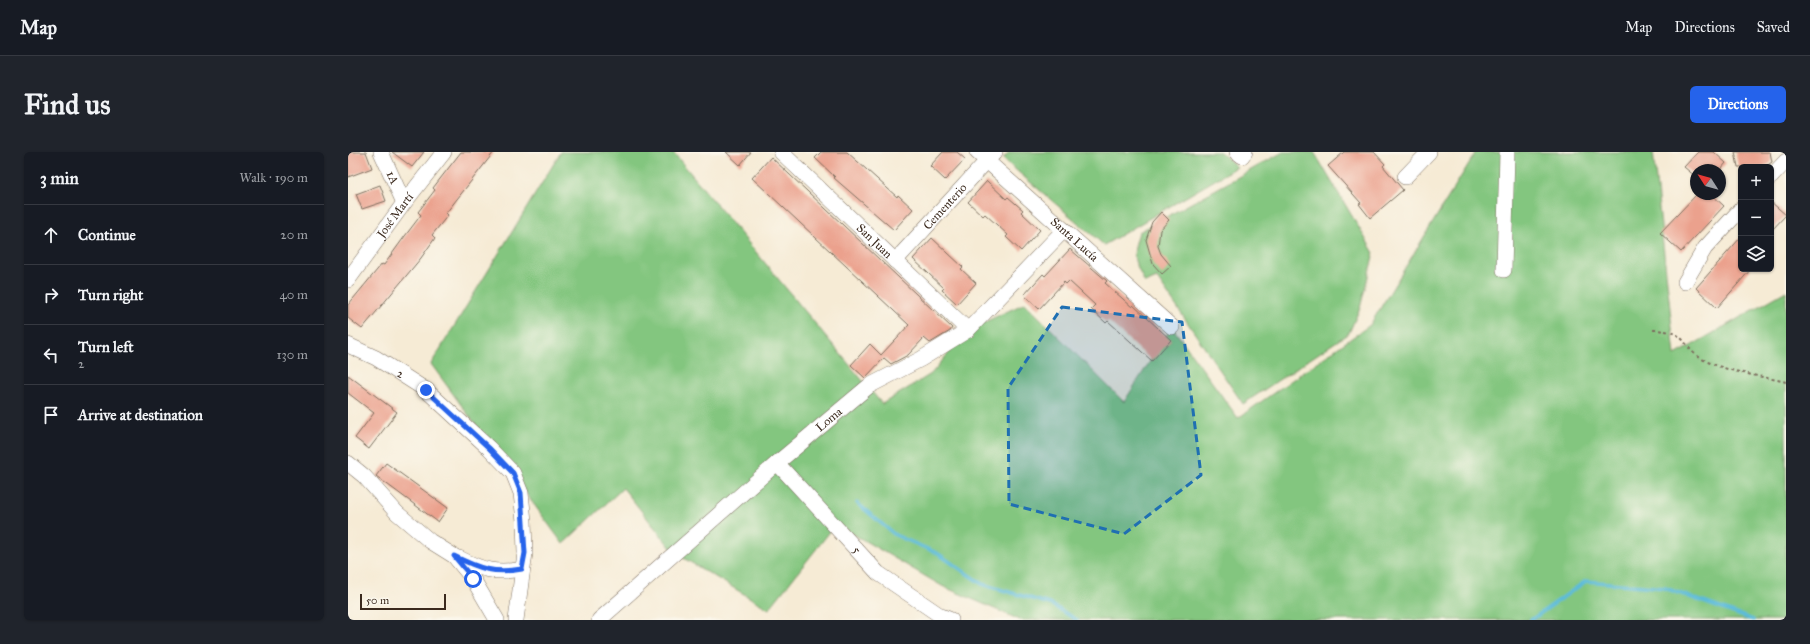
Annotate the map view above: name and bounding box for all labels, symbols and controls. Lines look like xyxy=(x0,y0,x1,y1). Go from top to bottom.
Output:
text: Map xyxy=(20,16,57,39)
text: Map xyxy=(1625,19,1652,36)
text: Directions xyxy=(1674,19,1735,36)
text: Saved xyxy=(1757,19,1790,36)
button: Directions xyxy=(1690,86,1786,123)
text: Find us xyxy=(24,87,110,122)
north arrow xyxy=(1690,164,1726,200)
map controls xyxy=(1738,164,1774,272)
button: + xyxy=(1738,164,1774,200)
text: 3 min xyxy=(40,168,79,189)
street label: 1A xyxy=(383,169,402,186)
text: Walk · 190 m xyxy=(239,170,308,186)
street label: Cementerio xyxy=(920,180,970,233)
street label: José Martí xyxy=(373,190,417,243)
button: − xyxy=(1738,200,1774,236)
street label: Santa Lucía xyxy=(1048,215,1102,265)
street label: San Juan xyxy=(854,221,895,261)
icon: ahead xyxy=(40,224,62,246)
text: Continue xyxy=(78,226,136,244)
text: 20 m xyxy=(280,227,308,243)
button: layers xyxy=(1738,236,1774,272)
icon: right xyxy=(40,284,62,306)
text: Turn right xyxy=(78,286,143,304)
text: 40 m xyxy=(279,287,308,303)
text: Turn left xyxy=(78,338,134,356)
icon: left xyxy=(40,344,62,366)
text: 130 m xyxy=(276,347,308,363)
text: 2 xyxy=(78,356,84,372)
street label: 2 xyxy=(394,366,407,381)
route end xyxy=(417,381,435,399)
icon: arrive xyxy=(40,404,62,426)
street label: Loma xyxy=(813,404,846,435)
text: Arrive at destination xyxy=(78,406,203,424)
street label: 5 xyxy=(850,543,864,557)
route start xyxy=(464,570,482,588)
scale bar xyxy=(360,592,446,611)
text: 50 m xyxy=(366,594,389,607)

